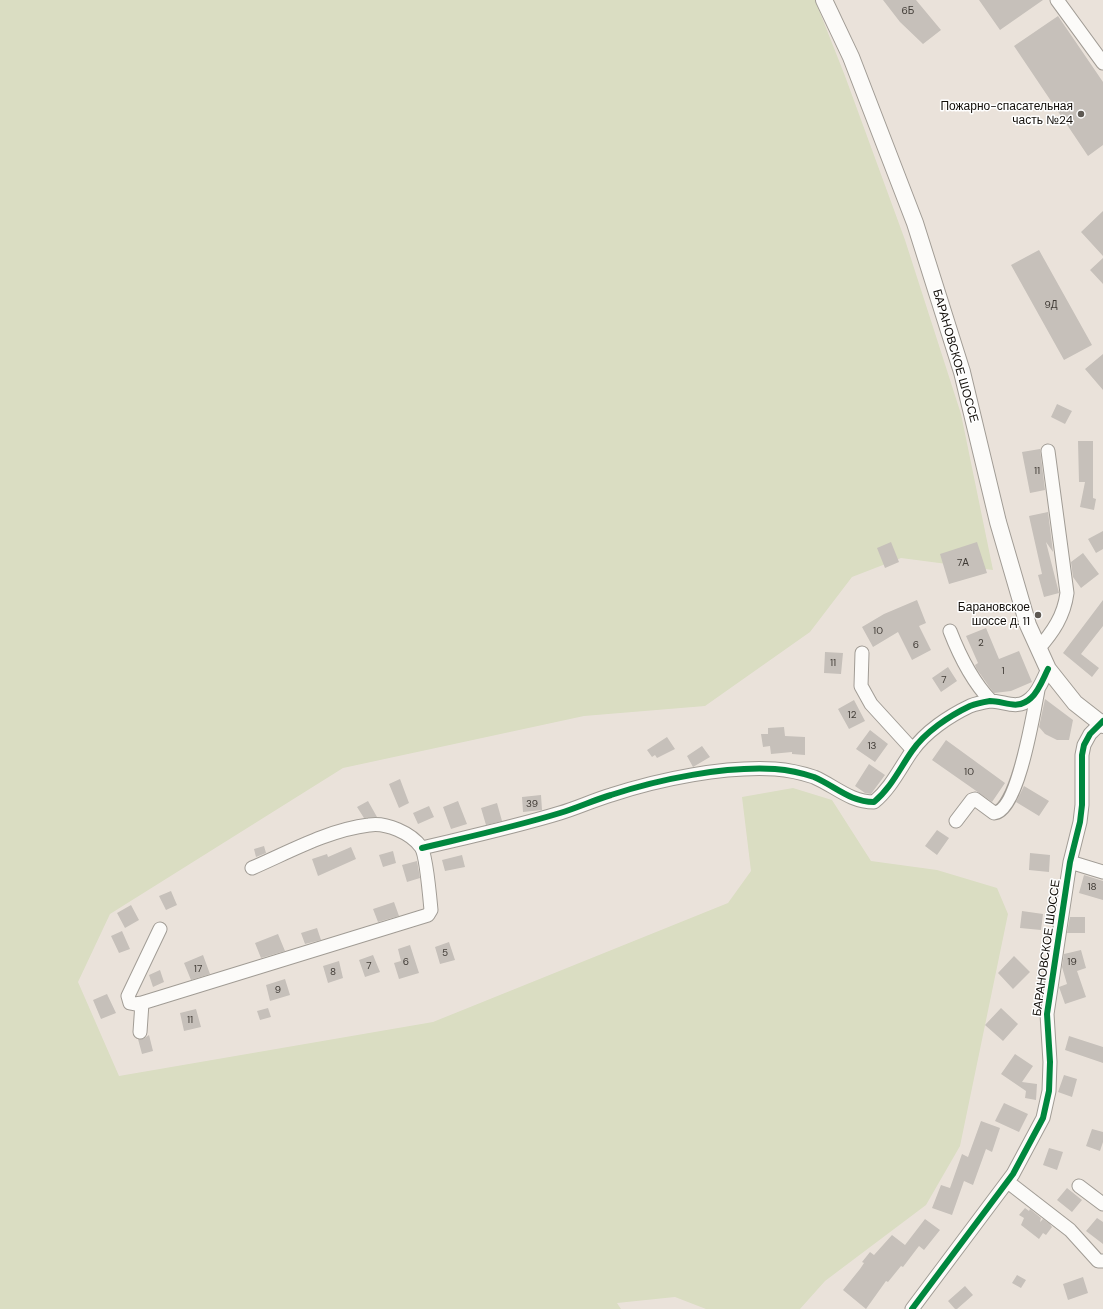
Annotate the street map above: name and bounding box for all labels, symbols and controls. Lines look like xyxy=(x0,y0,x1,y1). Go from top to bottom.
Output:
house number: 6Б xyxy=(902,5,914,17)
place label: Пожарно-спасательная часть №24 xyxy=(940,100,1073,128)
marker: Пожарно-спасательная часть №24 xyxy=(1076,109,1086,119)
street label: БАРАНОВСКОЕ ШОССЕ xyxy=(929,288,981,424)
house number: 9Д xyxy=(1044,299,1058,311)
house number: 11 xyxy=(1034,465,1040,477)
house number: 7А xyxy=(957,557,969,569)
place label: Барановское шоссе д. 11 xyxy=(958,601,1030,629)
marker: Барановское шоссе д. 11 xyxy=(1033,610,1043,620)
house number: 10 xyxy=(873,625,883,637)
house number: 2 xyxy=(978,637,984,649)
house number: 6 xyxy=(913,639,919,651)
house number: 11 xyxy=(830,657,836,669)
house number: 1 xyxy=(1001,665,1005,677)
house number: 7 xyxy=(941,674,947,686)
house number: 12 xyxy=(848,709,856,721)
house number: 13 xyxy=(867,740,877,752)
house number: 10 xyxy=(964,766,974,778)
house number: 39 xyxy=(526,798,538,810)
street label: БАРАНОВСКОЕ ШОССЕ xyxy=(1030,879,1064,1017)
house number: 18 xyxy=(1087,881,1097,893)
house number: 5 xyxy=(442,947,448,959)
house number: 6 xyxy=(403,956,409,968)
house number: 19 xyxy=(1067,956,1077,968)
house number: 7 xyxy=(366,960,372,972)
house number: 17 xyxy=(194,963,202,975)
house number: 8 xyxy=(330,966,336,978)
house number: 9 xyxy=(275,984,281,996)
house number: 11 xyxy=(187,1014,193,1026)

